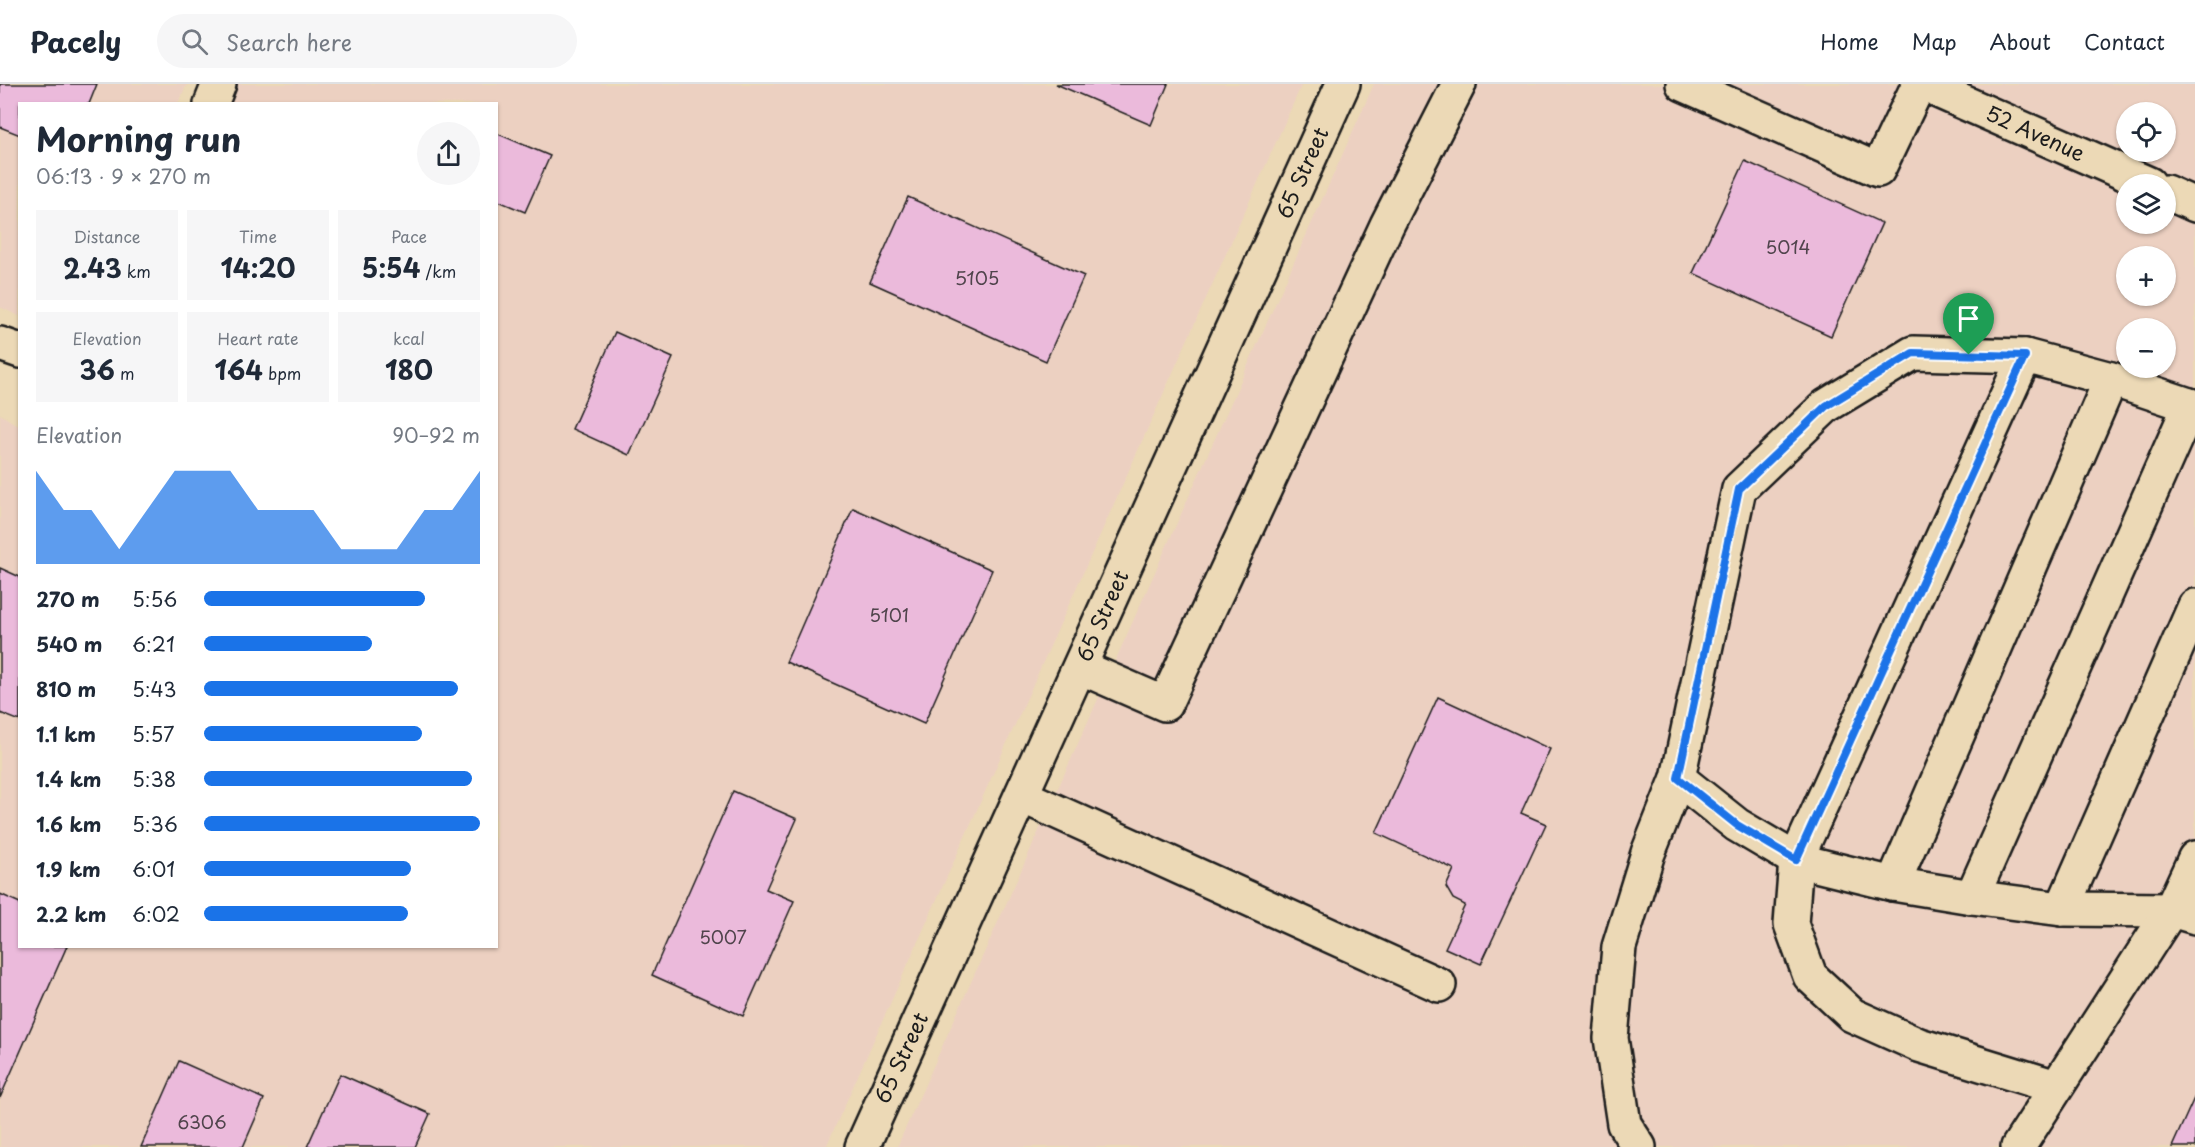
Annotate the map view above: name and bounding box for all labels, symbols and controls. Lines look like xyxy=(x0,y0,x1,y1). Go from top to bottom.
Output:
search box xyxy=(157,14,577,68)
text: Pacely xyxy=(30,20,121,63)
icon: search xyxy=(178,25,211,58)
text: Search here xyxy=(226,25,352,58)
text: Home xyxy=(1820,25,1879,57)
text: Map xyxy=(1912,25,1957,57)
text: About xyxy=(1990,25,2051,57)
text: Contact xyxy=(2084,25,2165,57)
street label: 52 Avenue xyxy=(1981,96,2090,168)
map controls xyxy=(2116,102,2176,378)
button: locate xyxy=(2116,102,2176,162)
text: Morning run xyxy=(36,113,241,163)
street label: 65 Street xyxy=(1267,121,1336,223)
button: share xyxy=(417,122,480,185)
text: 06:13 · 9 × 270 m xyxy=(36,161,211,191)
button: layers xyxy=(2116,174,2176,234)
text: Distance xyxy=(73,224,141,248)
text: Time xyxy=(239,224,277,248)
text: Pace xyxy=(391,224,427,248)
house number: 5014 xyxy=(1766,233,1810,260)
button: + xyxy=(2116,246,2176,306)
text: 2.43 xyxy=(63,248,122,287)
text: 14:20 xyxy=(220,248,296,287)
text: 5:54 xyxy=(362,248,420,287)
text: km xyxy=(122,259,151,283)
text: /km xyxy=(420,259,456,283)
house number: 5105 xyxy=(955,264,999,291)
pin xyxy=(1943,293,1994,355)
icon: arrive xyxy=(1952,302,1985,335)
button: − xyxy=(2116,318,2176,378)
text: Elevation xyxy=(72,326,142,350)
text: Heart rate xyxy=(218,326,298,350)
text: kcal xyxy=(393,326,425,350)
text: 36 xyxy=(79,350,115,389)
text: 164 xyxy=(215,350,263,389)
text: 180 xyxy=(385,350,433,389)
text: m xyxy=(115,361,135,385)
text: bpm xyxy=(263,361,301,385)
text: Elevation xyxy=(36,420,122,450)
text: 90–92 m xyxy=(392,420,480,450)
street label: 65 Street xyxy=(1067,564,1136,666)
text: 270 m xyxy=(36,584,100,614)
text: 5:56 xyxy=(132,584,177,614)
house number: 5101 xyxy=(869,601,909,628)
text: 540 m xyxy=(36,629,102,659)
text: 6:21 xyxy=(132,629,175,659)
text: 810 m xyxy=(36,674,96,704)
text: 5:43 xyxy=(132,674,176,704)
text: 1.1 km xyxy=(36,719,96,749)
text: 5:57 xyxy=(132,719,175,749)
text: 1.4 km xyxy=(36,764,102,794)
text: 5:38 xyxy=(132,764,176,794)
text: 1.6 km xyxy=(36,809,101,839)
text: 5:36 xyxy=(132,809,178,839)
text: 1.9 km xyxy=(36,854,101,884)
text: 6:01 xyxy=(132,854,175,884)
text: 2.2 km xyxy=(36,899,106,929)
text: 6:02 xyxy=(132,899,180,929)
house number: 5007 xyxy=(699,923,747,950)
street label: 65 Street xyxy=(865,1006,935,1108)
house number: 6306 xyxy=(177,1108,227,1135)

